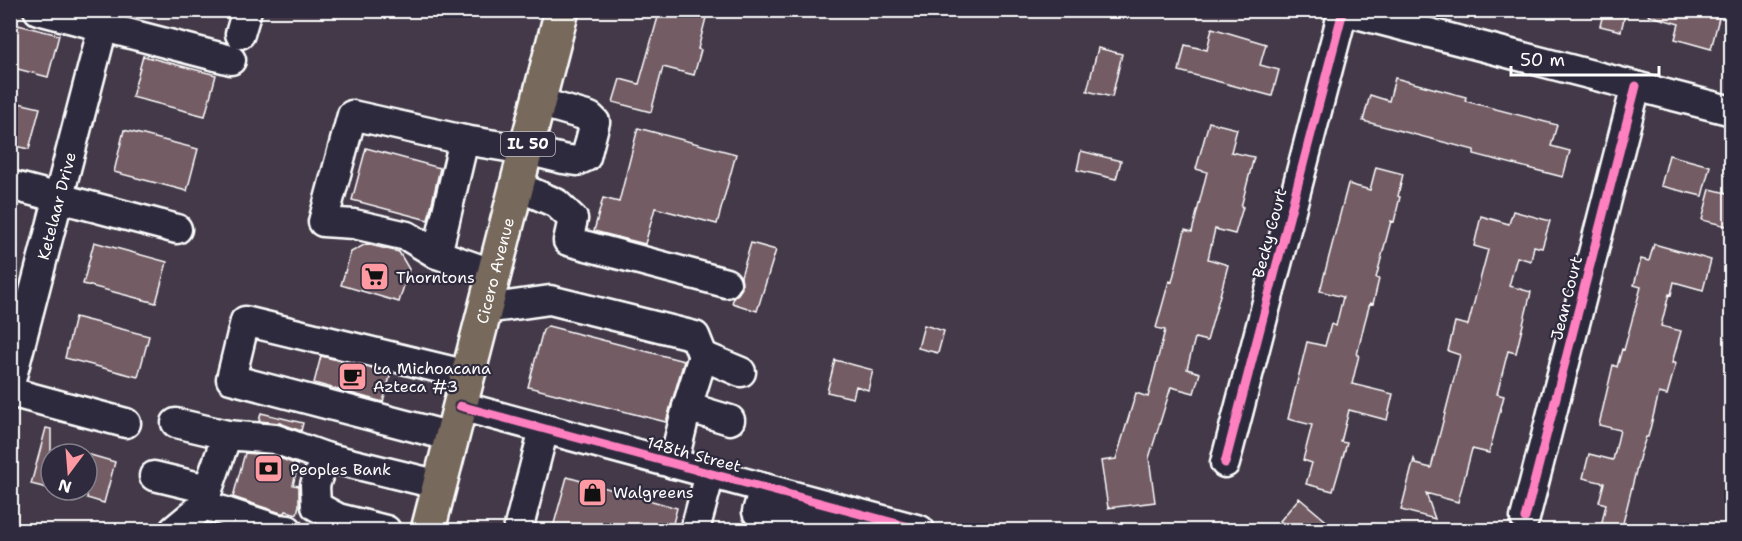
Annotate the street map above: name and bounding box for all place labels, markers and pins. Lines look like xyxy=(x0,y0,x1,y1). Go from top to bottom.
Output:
supermarket icon: Thorntons xyxy=(359,261,391,293)
place label: Thorntons xyxy=(396,267,475,288)
place label: La Michoacana Azteca #3 xyxy=(373,358,491,397)
cafe icon: La Michoacana Azteca #3 xyxy=(336,361,368,393)
bank icon: Peoples Bank xyxy=(253,453,285,485)
place label: Peoples Bank xyxy=(290,459,391,480)
shop icon: Walgreens xyxy=(576,476,608,508)
place label: Walgreens xyxy=(613,482,694,503)

